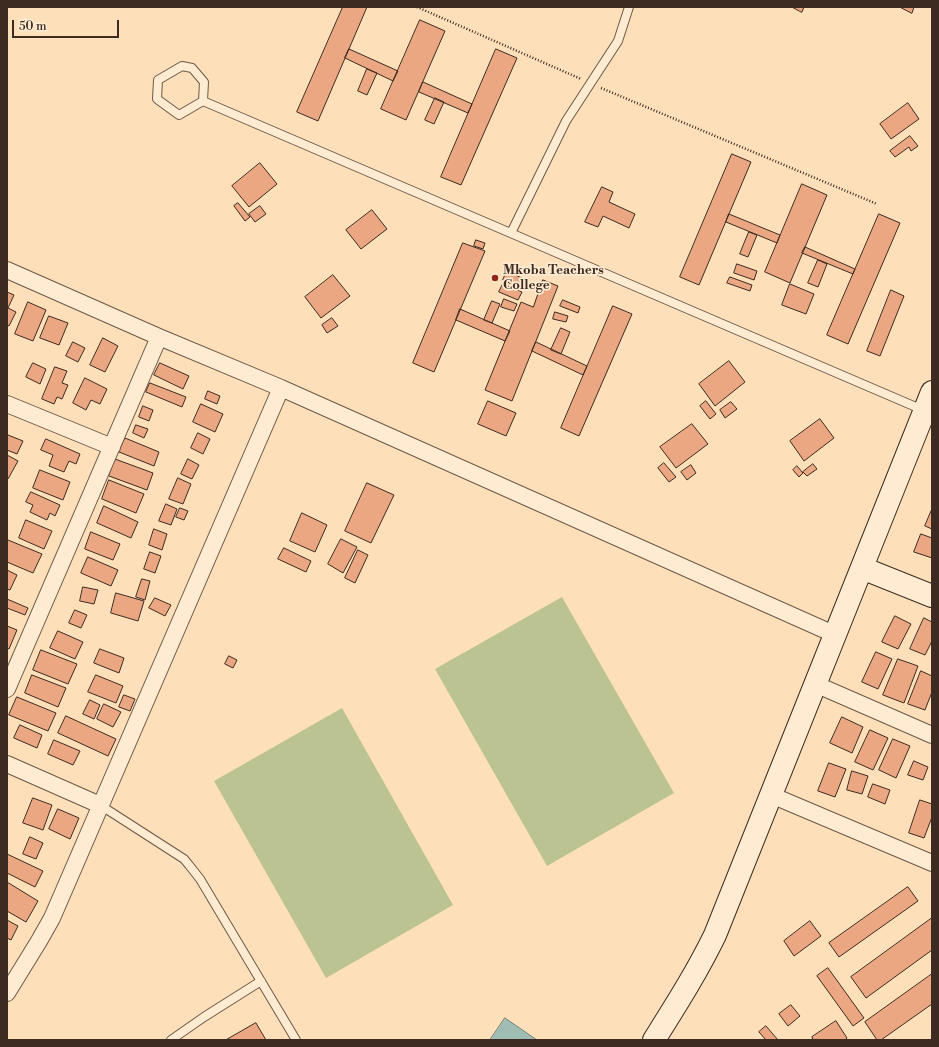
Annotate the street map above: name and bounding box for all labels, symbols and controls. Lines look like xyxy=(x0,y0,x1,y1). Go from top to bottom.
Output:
scale bar xyxy=(14,12,121,38)
text: 50 m xyxy=(19,19,47,34)
place label: Mkoba Teachers College xyxy=(503,263,604,294)
marker: Mkoba Teachers College xyxy=(490,273,500,283)

